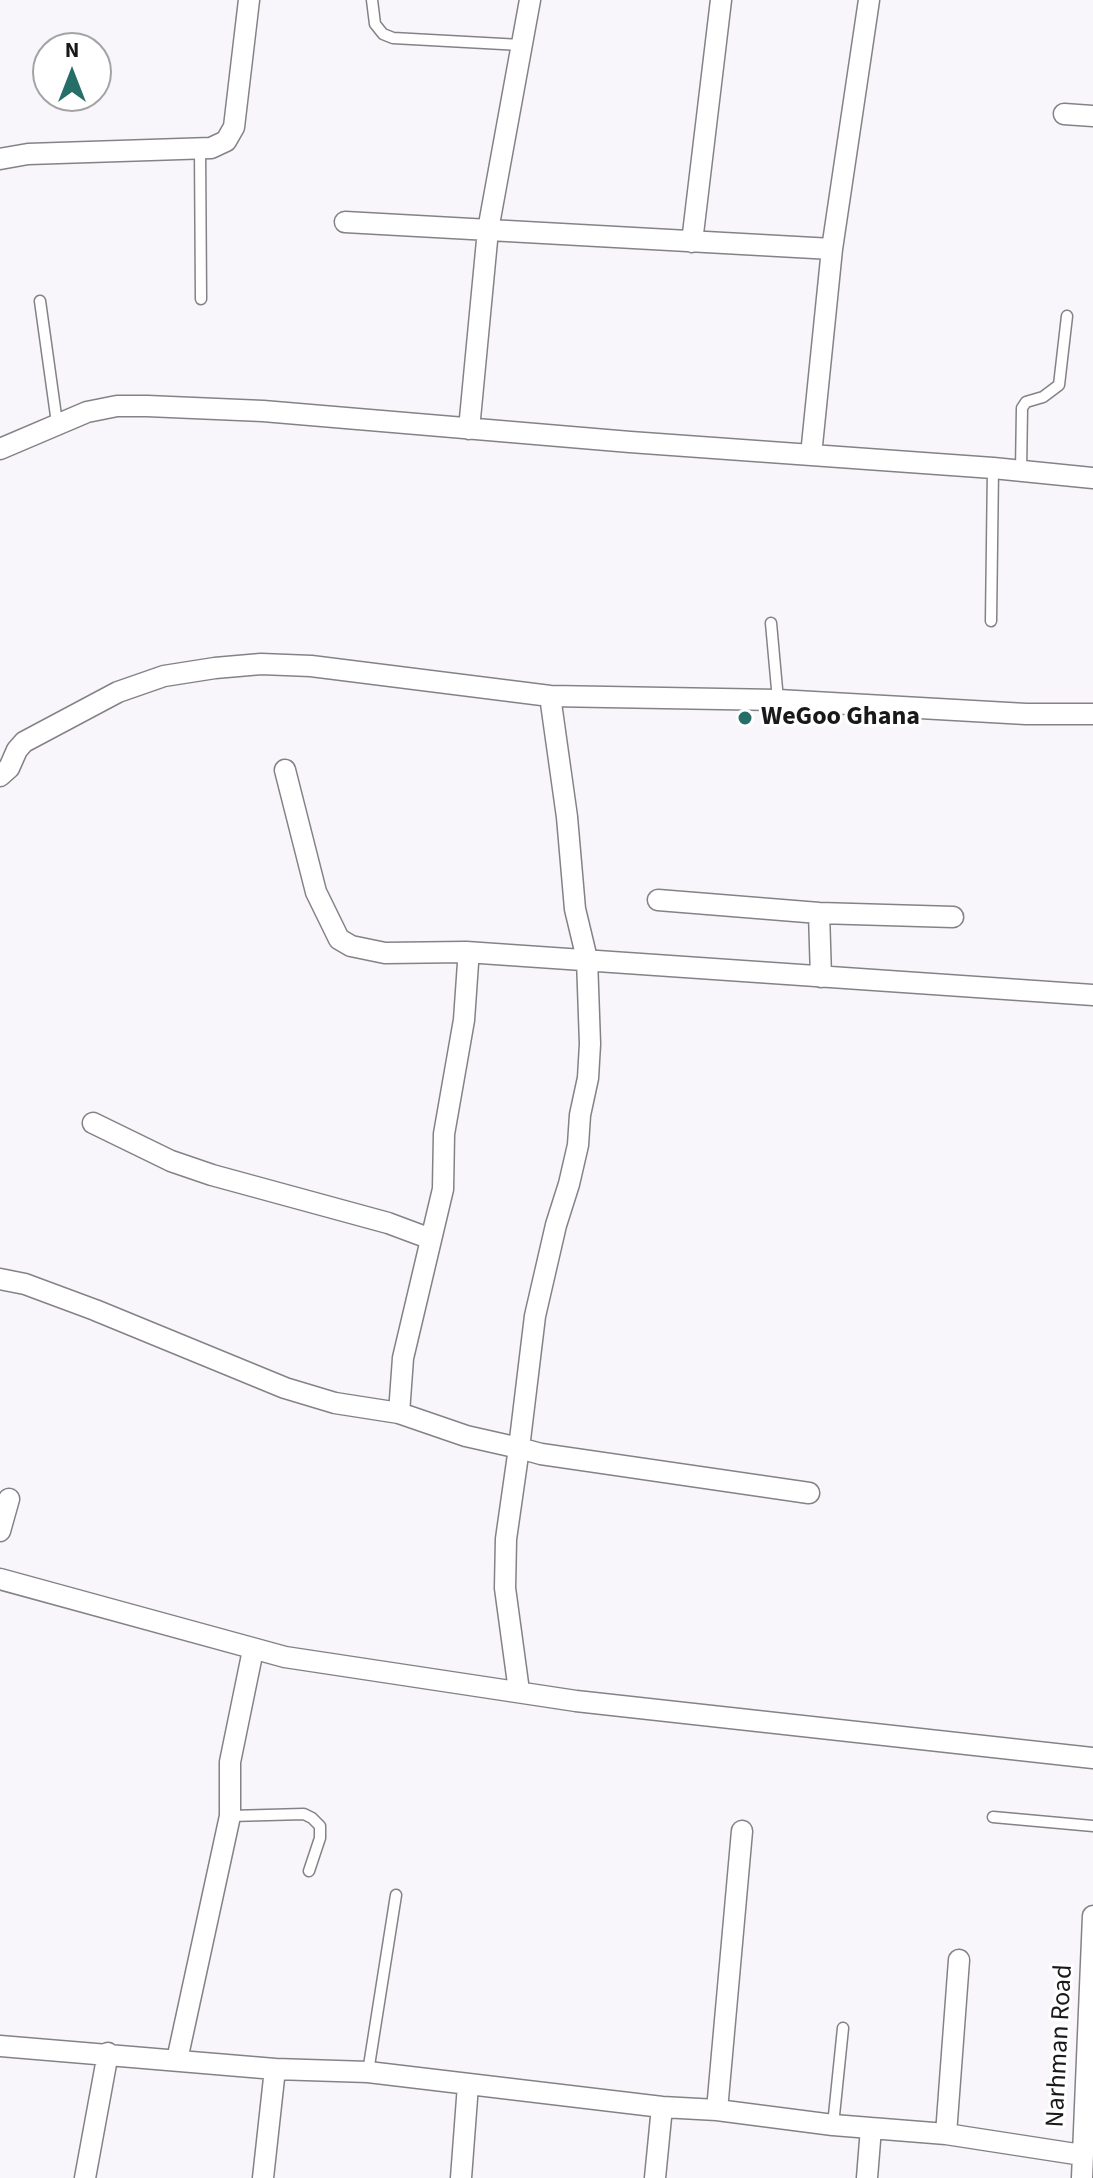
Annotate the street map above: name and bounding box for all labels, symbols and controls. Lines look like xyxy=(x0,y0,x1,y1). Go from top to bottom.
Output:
north arrow xyxy=(32,32,112,112)
text: N xyxy=(65,34,79,66)
place label: WeGoo Ghana xyxy=(761,702,920,734)
marker: WeGoo Ghana xyxy=(736,709,754,727)
street label: Narhman Road xyxy=(1041,1964,1081,2128)

